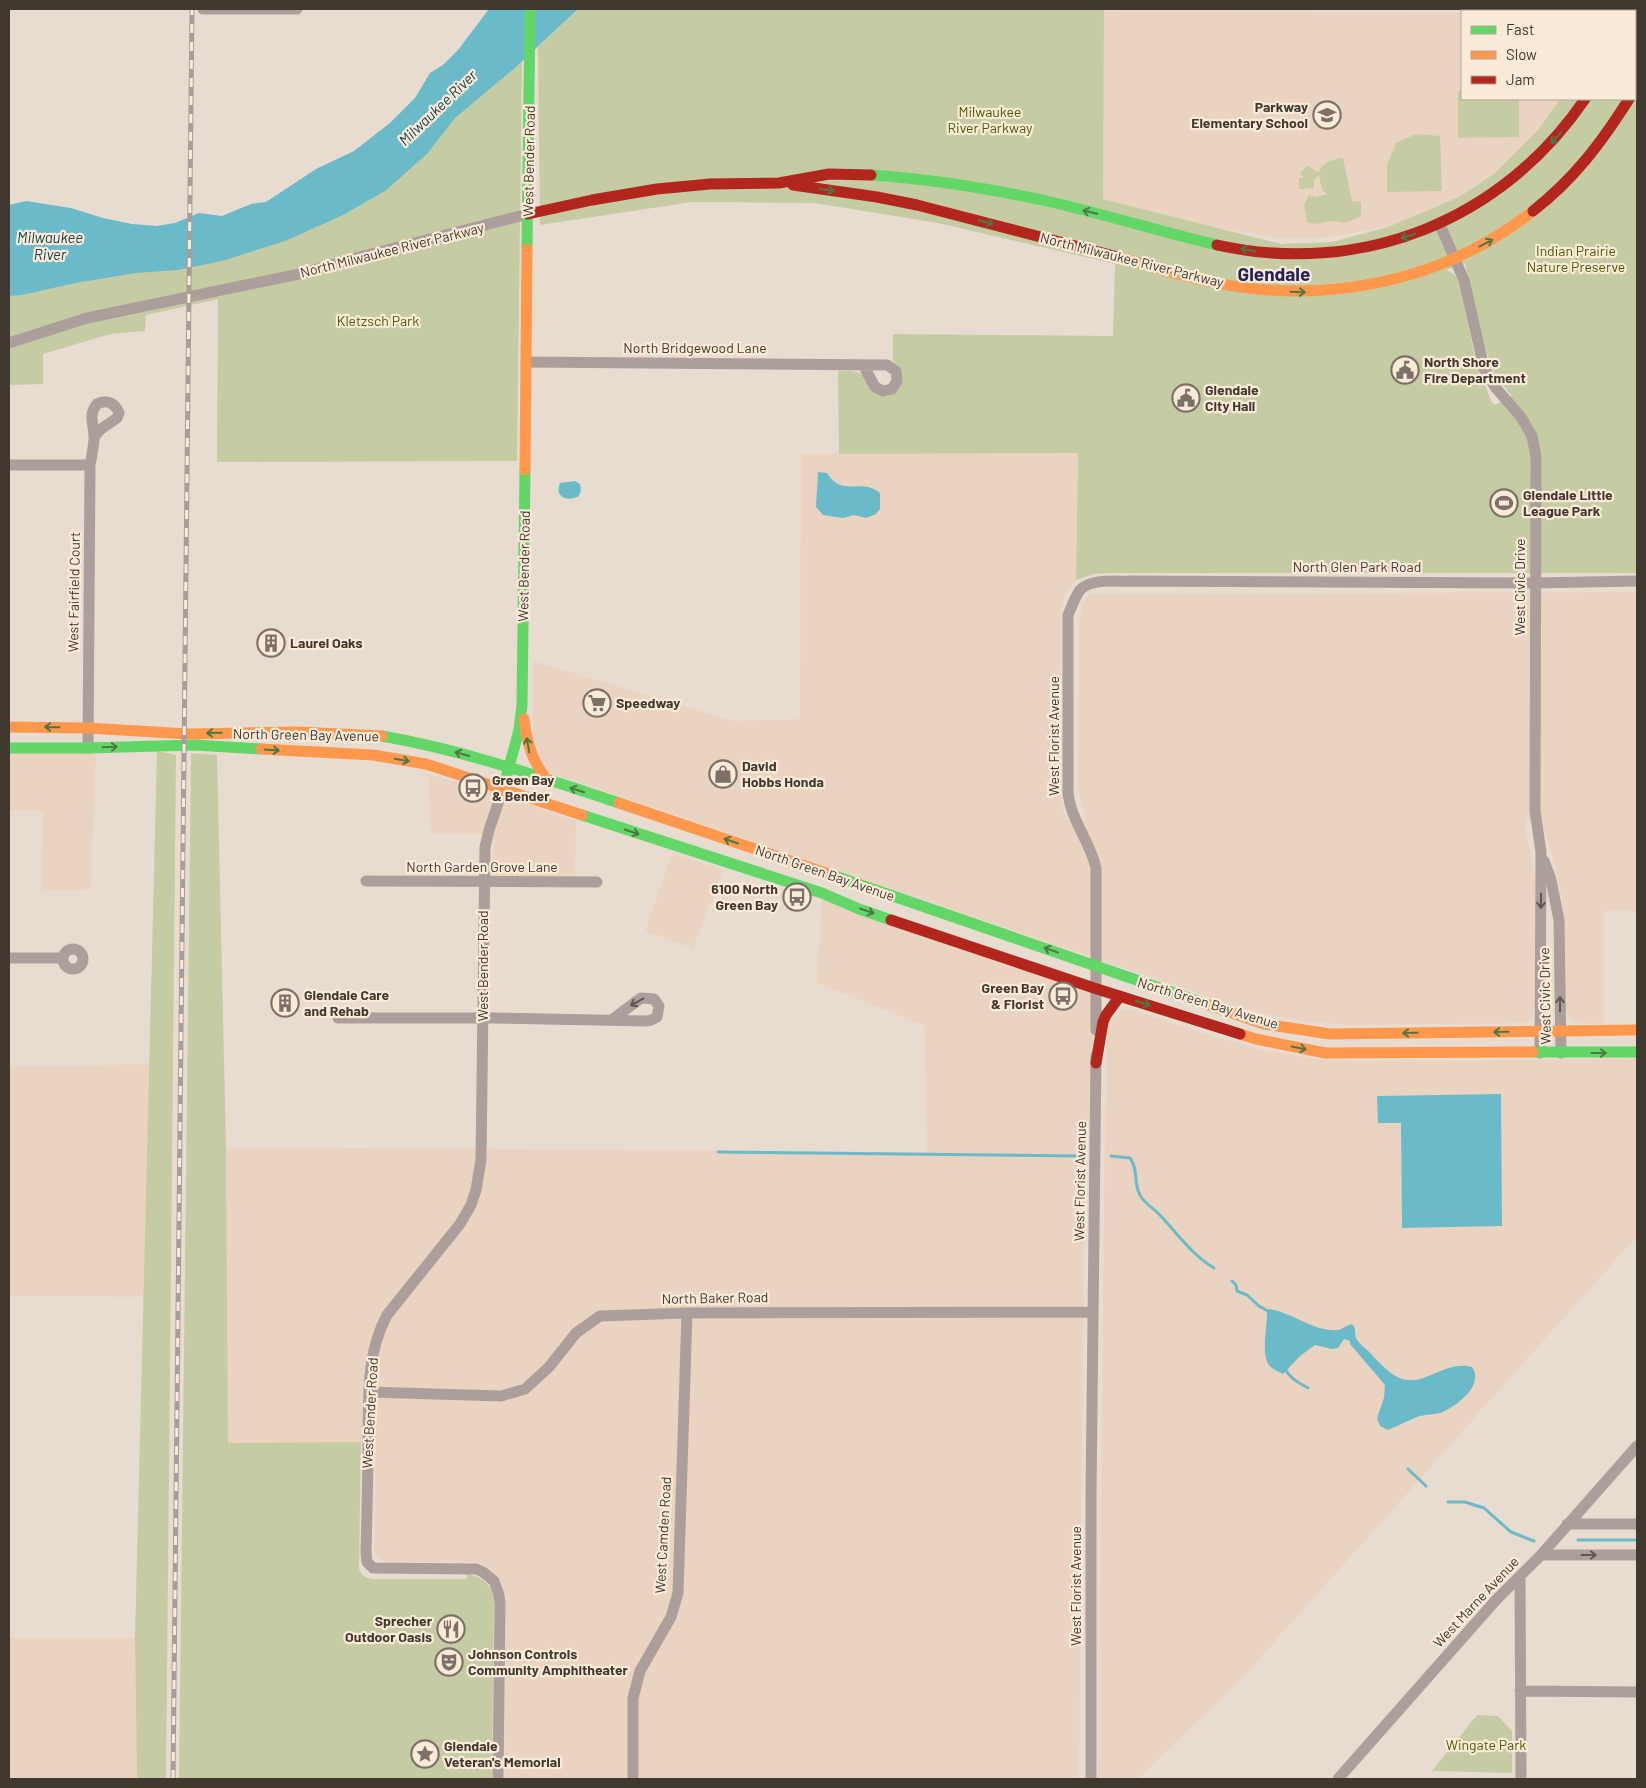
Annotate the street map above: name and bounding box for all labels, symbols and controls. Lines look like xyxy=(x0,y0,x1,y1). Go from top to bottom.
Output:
legend xyxy=(1461,10,1636,100)
text: Fast xyxy=(1506,20,1534,38)
text: Slow xyxy=(1506,45,1537,63)
water label: Milwaukee River xyxy=(395,65,480,149)
text: Jam xyxy=(1506,70,1535,88)
place label: Parkway Elementary School xyxy=(1191,98,1308,131)
school or university icon: Parkway Elementary School xyxy=(1312,100,1342,130)
park label: Milwaukee River Parkway xyxy=(948,103,1033,136)
street label: West Bender Road xyxy=(519,105,538,217)
one-way arrow xyxy=(1550,131,1562,144)
one-way arrow xyxy=(819,186,835,196)
one-way arrow xyxy=(1083,206,1099,216)
street label: North Milwaukee River Parkway xyxy=(298,218,486,281)
one-way arrow xyxy=(978,218,994,227)
water label: Milwaukee River xyxy=(17,228,83,263)
street label: North Milwaukee River Parkway xyxy=(1039,228,1226,291)
one-way arrow xyxy=(1400,232,1416,242)
one-way arrow xyxy=(1479,238,1494,248)
park label: Indian Prairie Nature Preserve xyxy=(1527,242,1625,275)
one-way arrow xyxy=(1240,245,1256,255)
district label: Glendale xyxy=(1238,262,1310,285)
one-way arrow xyxy=(1289,287,1305,296)
park label: Kletzsch Park xyxy=(337,312,419,329)
street label: North Bridgewood Lane xyxy=(623,339,767,356)
place label: North Shore Fire Department xyxy=(1424,353,1526,386)
public building icon: North Shore Fire Department xyxy=(1390,355,1420,385)
place label: Glendale City Hall xyxy=(1205,381,1259,414)
public building icon: Glendale City Hall xyxy=(1171,383,1201,413)
place label: Glendale Little League Park xyxy=(1523,486,1613,519)
sports icon: Glendale Little League Park xyxy=(1489,488,1519,518)
street label: West Bender Road xyxy=(514,510,533,622)
street label: West Fairfield Court xyxy=(64,532,83,652)
street label: West Civic Drive xyxy=(1511,538,1528,636)
street label: North Glen Park Road xyxy=(1293,558,1421,575)
building icon: Laurel Oaks xyxy=(256,628,286,658)
place label: Laurel Oaks xyxy=(290,634,362,651)
street label: West Florist Avenue xyxy=(1045,676,1062,796)
supermarket icon: Speedway xyxy=(582,688,612,718)
place label: Speedway xyxy=(616,694,680,711)
one-way arrow xyxy=(44,722,60,732)
street label: North Green Bay Avenue xyxy=(233,725,379,744)
one-way arrow xyxy=(207,729,223,738)
one-way arrow xyxy=(523,737,533,753)
one-way arrow xyxy=(102,742,118,751)
one-way arrow xyxy=(264,745,280,755)
one-way arrow xyxy=(454,749,470,759)
one-way arrow xyxy=(394,755,410,765)
place label: David Hobbs Honda xyxy=(742,757,824,790)
shop icon: David Hobbs Honda xyxy=(708,759,738,789)
place label: Green Bay & Bender xyxy=(492,771,554,804)
bus stop icon: Green Bay & Bender xyxy=(458,773,488,803)
one-way arrow xyxy=(570,784,586,794)
one-way arrow xyxy=(624,827,640,837)
one-way arrow xyxy=(724,836,740,845)
street label: North Green Bay Avenue xyxy=(753,841,897,904)
street label: North Garden Grove Lane xyxy=(406,858,558,875)
place label: 6100 North Green Bay xyxy=(711,880,778,913)
bus stop icon: 6100 North Green Bay xyxy=(782,882,812,912)
one-way arrow xyxy=(1536,892,1546,909)
one-way arrow xyxy=(859,907,875,917)
street label: West Bender Road xyxy=(474,910,491,1022)
one-way arrow xyxy=(1044,945,1059,954)
street label: West Civic Drive xyxy=(1535,947,1554,1045)
street label: North Green Bay Avenue xyxy=(1136,973,1281,1032)
place label: Green Bay & Florist xyxy=(982,979,1044,1012)
bus stop icon: Green Bay & Florist xyxy=(1048,981,1078,1011)
place label: Glendale Care and Rehab xyxy=(304,986,389,1019)
building icon: Glendale Care and Rehab xyxy=(270,988,300,1018)
one-way arrow xyxy=(1555,997,1565,1013)
one-way arrow xyxy=(630,998,645,1007)
one-way arrow xyxy=(1135,999,1151,1009)
one-way arrow xyxy=(1493,1027,1509,1036)
one-way arrow xyxy=(1402,1029,1418,1038)
one-way arrow xyxy=(1291,1043,1307,1053)
one-way arrow xyxy=(1590,1048,1607,1058)
street label: West Florist Avenue xyxy=(1070,1121,1089,1241)
street label: North Baker Road xyxy=(661,1288,769,1307)
street label: West Bender Road xyxy=(358,1357,381,1469)
street label: West Camden Road xyxy=(651,1476,674,1594)
street label: West Florist Avenue xyxy=(1067,1526,1084,1646)
one-way arrow xyxy=(1580,1550,1597,1560)
street label: West Marne Avenue xyxy=(1429,1553,1522,1651)
place label: Sprecher Outdoor Oasis xyxy=(345,1612,433,1645)
restaurant icon: Sprecher Outdoor Oasis xyxy=(436,1614,466,1644)
place label: Johnson Controls Community Amphitheater xyxy=(468,1645,629,1678)
theatre icon: Johnson Controls Community Amphitheater xyxy=(434,1647,464,1677)
park label: Wingate Park xyxy=(1446,1736,1526,1753)
place label: Glendale Veteran's Memorial xyxy=(444,1737,561,1770)
place icon: Glendale Veteran's Memorial xyxy=(410,1739,440,1769)

